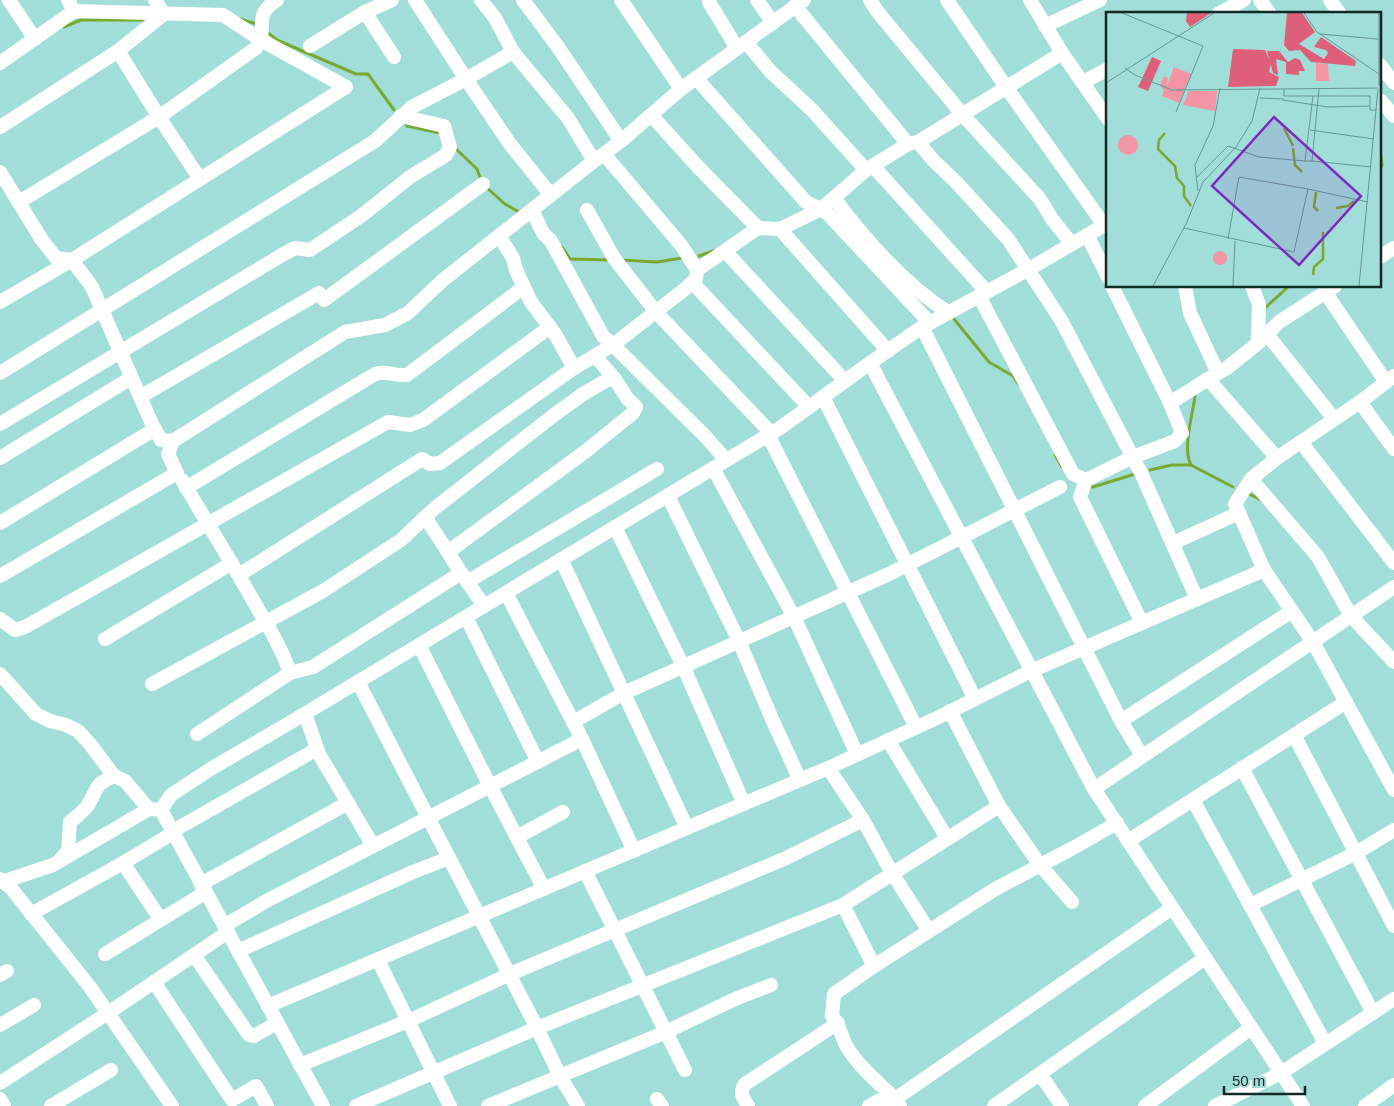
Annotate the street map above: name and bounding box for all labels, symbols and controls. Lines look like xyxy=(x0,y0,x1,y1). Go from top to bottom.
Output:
inset map xyxy=(1106,12,1382,288)
scale bar xyxy=(1224,1064,1305,1096)
text: 50 m xyxy=(1232,1072,1265,1089)

